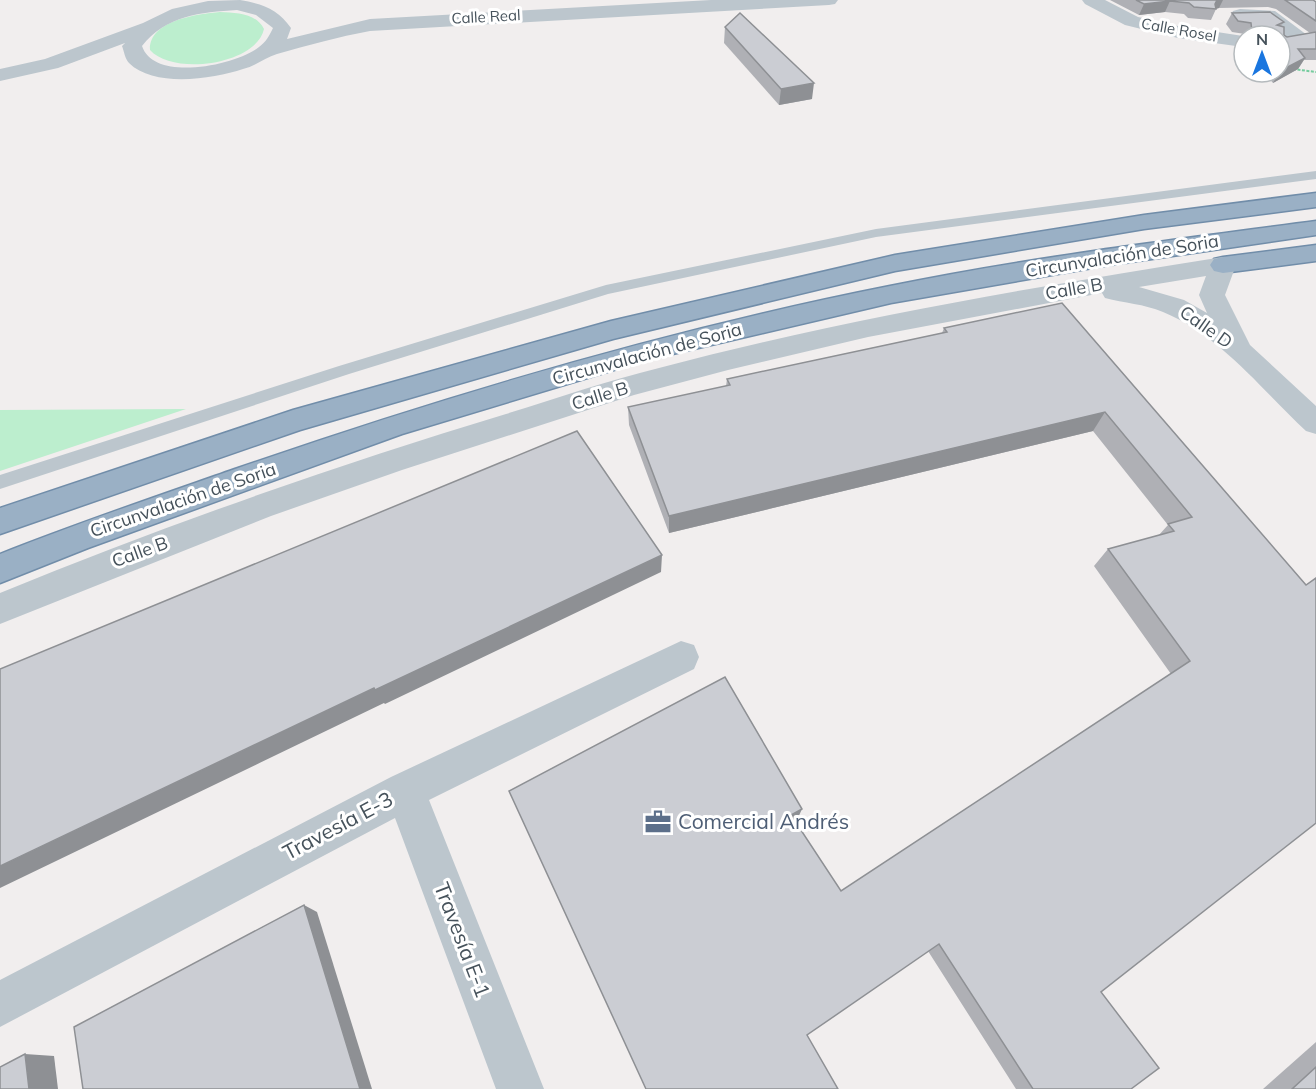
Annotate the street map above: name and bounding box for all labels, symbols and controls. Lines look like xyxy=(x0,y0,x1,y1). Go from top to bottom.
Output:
street label: Calle Real xyxy=(451,5,521,28)
street label: Calle Rosel xyxy=(1140,14,1218,45)
north arrow xyxy=(1232,24,1292,84)
text: N xyxy=(1256,29,1268,49)
street label: Circunvalación de Soria xyxy=(1024,229,1220,282)
street label: Calle B xyxy=(1043,272,1105,305)
street label: Calle D xyxy=(1175,300,1237,353)
street label: Circunvalación de Soria xyxy=(550,317,744,390)
street label: Calle B xyxy=(569,376,631,415)
street label: Circunvalación de Soria xyxy=(87,457,279,542)
street label: Calle B xyxy=(109,531,171,572)
street label: Travesía E-3 xyxy=(278,785,397,865)
office icon: Comercial Andrés xyxy=(643,807,673,837)
place label: Comercial Andrés xyxy=(678,808,849,834)
street label: Travesía E-1 xyxy=(429,879,497,1001)

